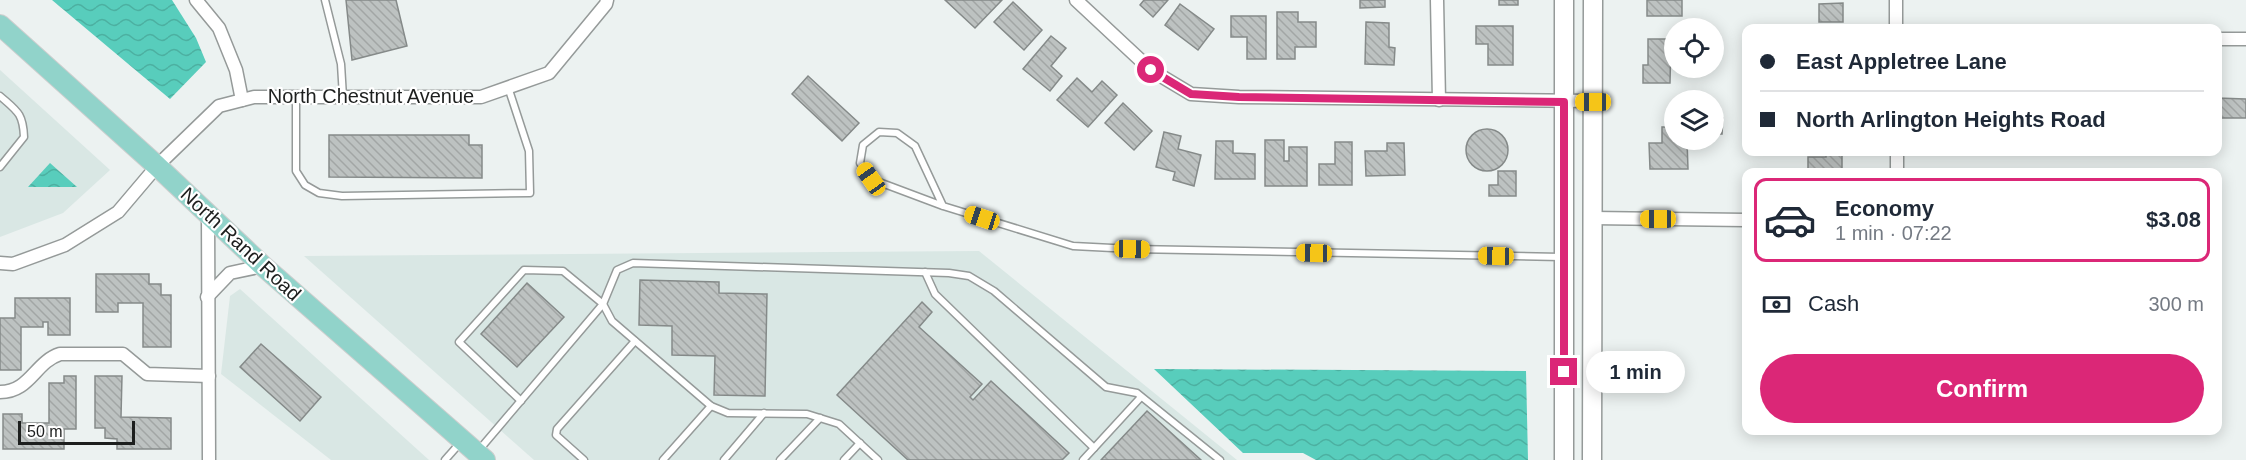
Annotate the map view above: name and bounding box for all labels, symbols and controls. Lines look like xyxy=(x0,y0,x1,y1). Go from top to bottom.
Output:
map controls xyxy=(1664,18,1724,150)
button: locate xyxy=(1664,18,1724,78)
text: East Appletree Lane xyxy=(1796,49,2007,74)
route start xyxy=(1137,56,1164,83)
street label: North Chestnut Avenue xyxy=(268,85,474,107)
button: layers xyxy=(1664,90,1724,150)
car xyxy=(1575,93,1611,111)
text: North Arlington Heights Road xyxy=(1796,107,2106,132)
car xyxy=(853,159,889,199)
street label: North Rand Road xyxy=(177,183,305,305)
icon: car xyxy=(1763,193,1817,247)
text: Economy xyxy=(1835,196,1934,221)
car xyxy=(962,204,1002,232)
text: $3.08 xyxy=(2146,207,2201,232)
car xyxy=(1640,210,1676,228)
text: 1 min · 07:22 xyxy=(1835,222,1952,244)
car xyxy=(1114,240,1150,258)
car xyxy=(1296,244,1332,262)
car xyxy=(1478,247,1514,265)
icon: cash xyxy=(1760,288,1793,321)
text: Cash xyxy=(1808,291,1859,316)
text: 300 m xyxy=(2148,293,2204,315)
callout: 1 min xyxy=(1585,351,1684,393)
button: Confirm xyxy=(1760,354,2204,423)
route end xyxy=(1550,358,1577,385)
text: 1 min xyxy=(1609,361,1662,383)
scale bar xyxy=(18,418,135,446)
text: 50 m xyxy=(27,423,63,440)

